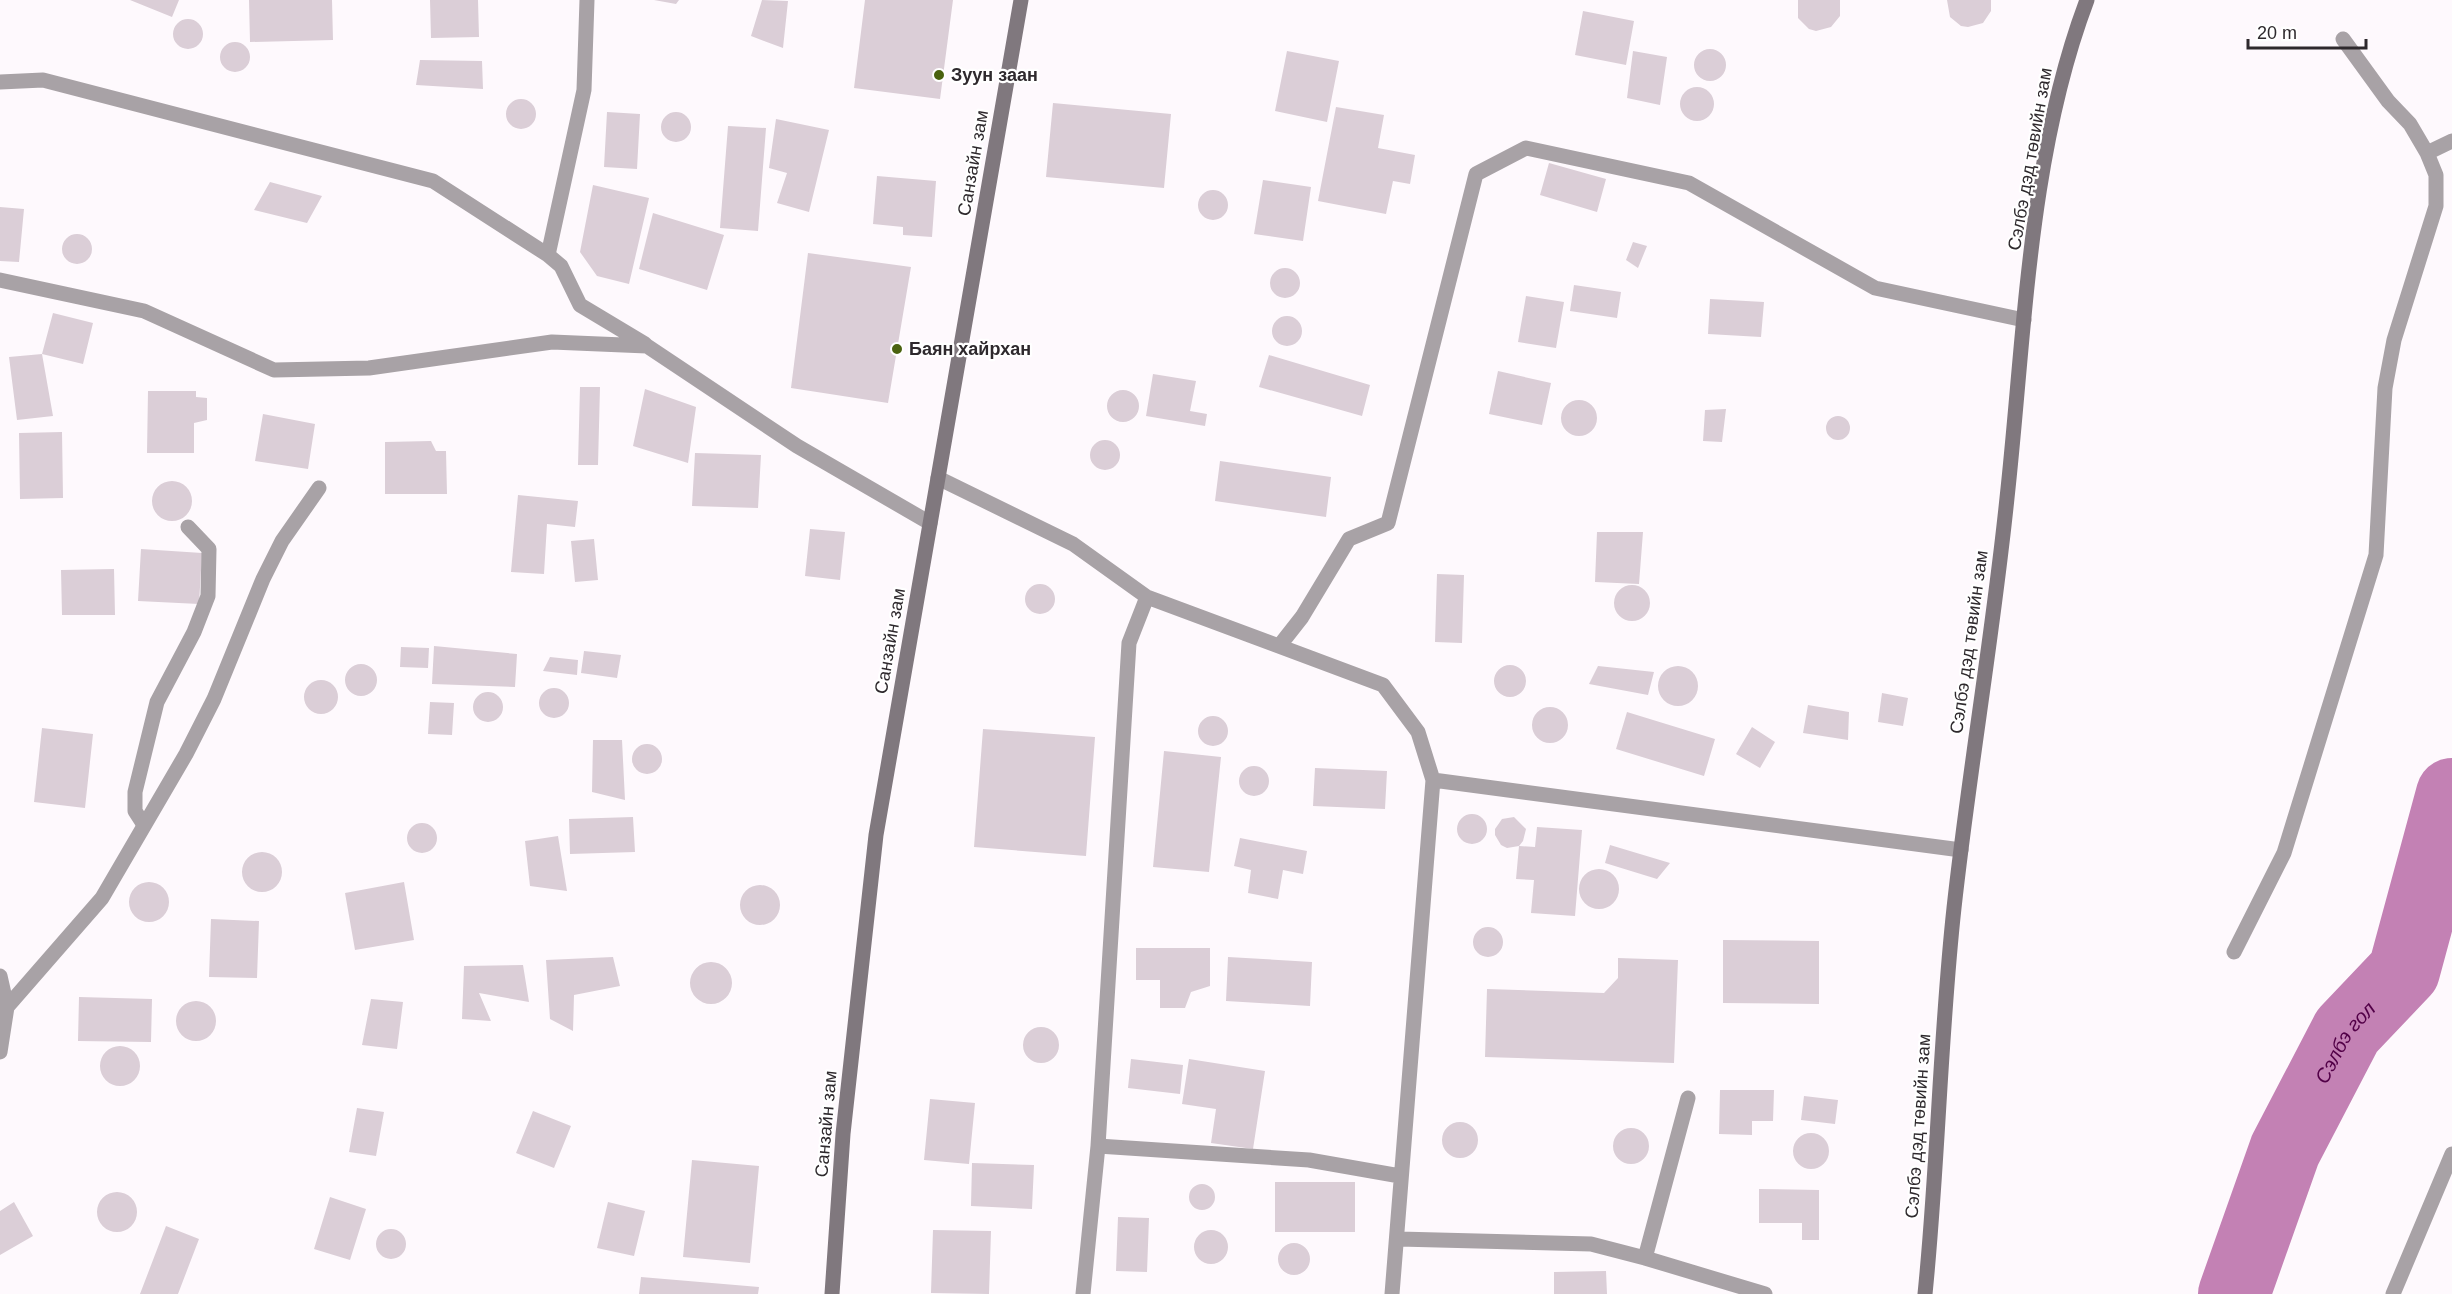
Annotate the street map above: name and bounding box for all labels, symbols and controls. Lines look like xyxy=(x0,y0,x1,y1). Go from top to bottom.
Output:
scale bar xyxy=(2248,12,2366,50)
text: 20 m xyxy=(2257,23,2297,43)
place label: Зуун заан xyxy=(951,65,1038,85)
street label: Сэлбэ дэд төвийн зам xyxy=(2004,66,2056,252)
marker: Зуун заан xyxy=(932,68,946,82)
street label: Санзайн зам xyxy=(954,109,992,217)
place label: Баян хайрхан xyxy=(909,339,1031,359)
marker: Баян хайрхан xyxy=(890,342,904,356)
street label: Сэлбэ дэд төвийн зам xyxy=(1946,549,1992,735)
street label: Санзайн зам xyxy=(871,587,909,695)
water label: Сэлбэ гол xyxy=(2311,998,2380,1087)
street label: Сэлбэ дэд төвийн зам xyxy=(1902,1033,1934,1219)
street label: Санзайн зам xyxy=(811,1070,841,1178)

